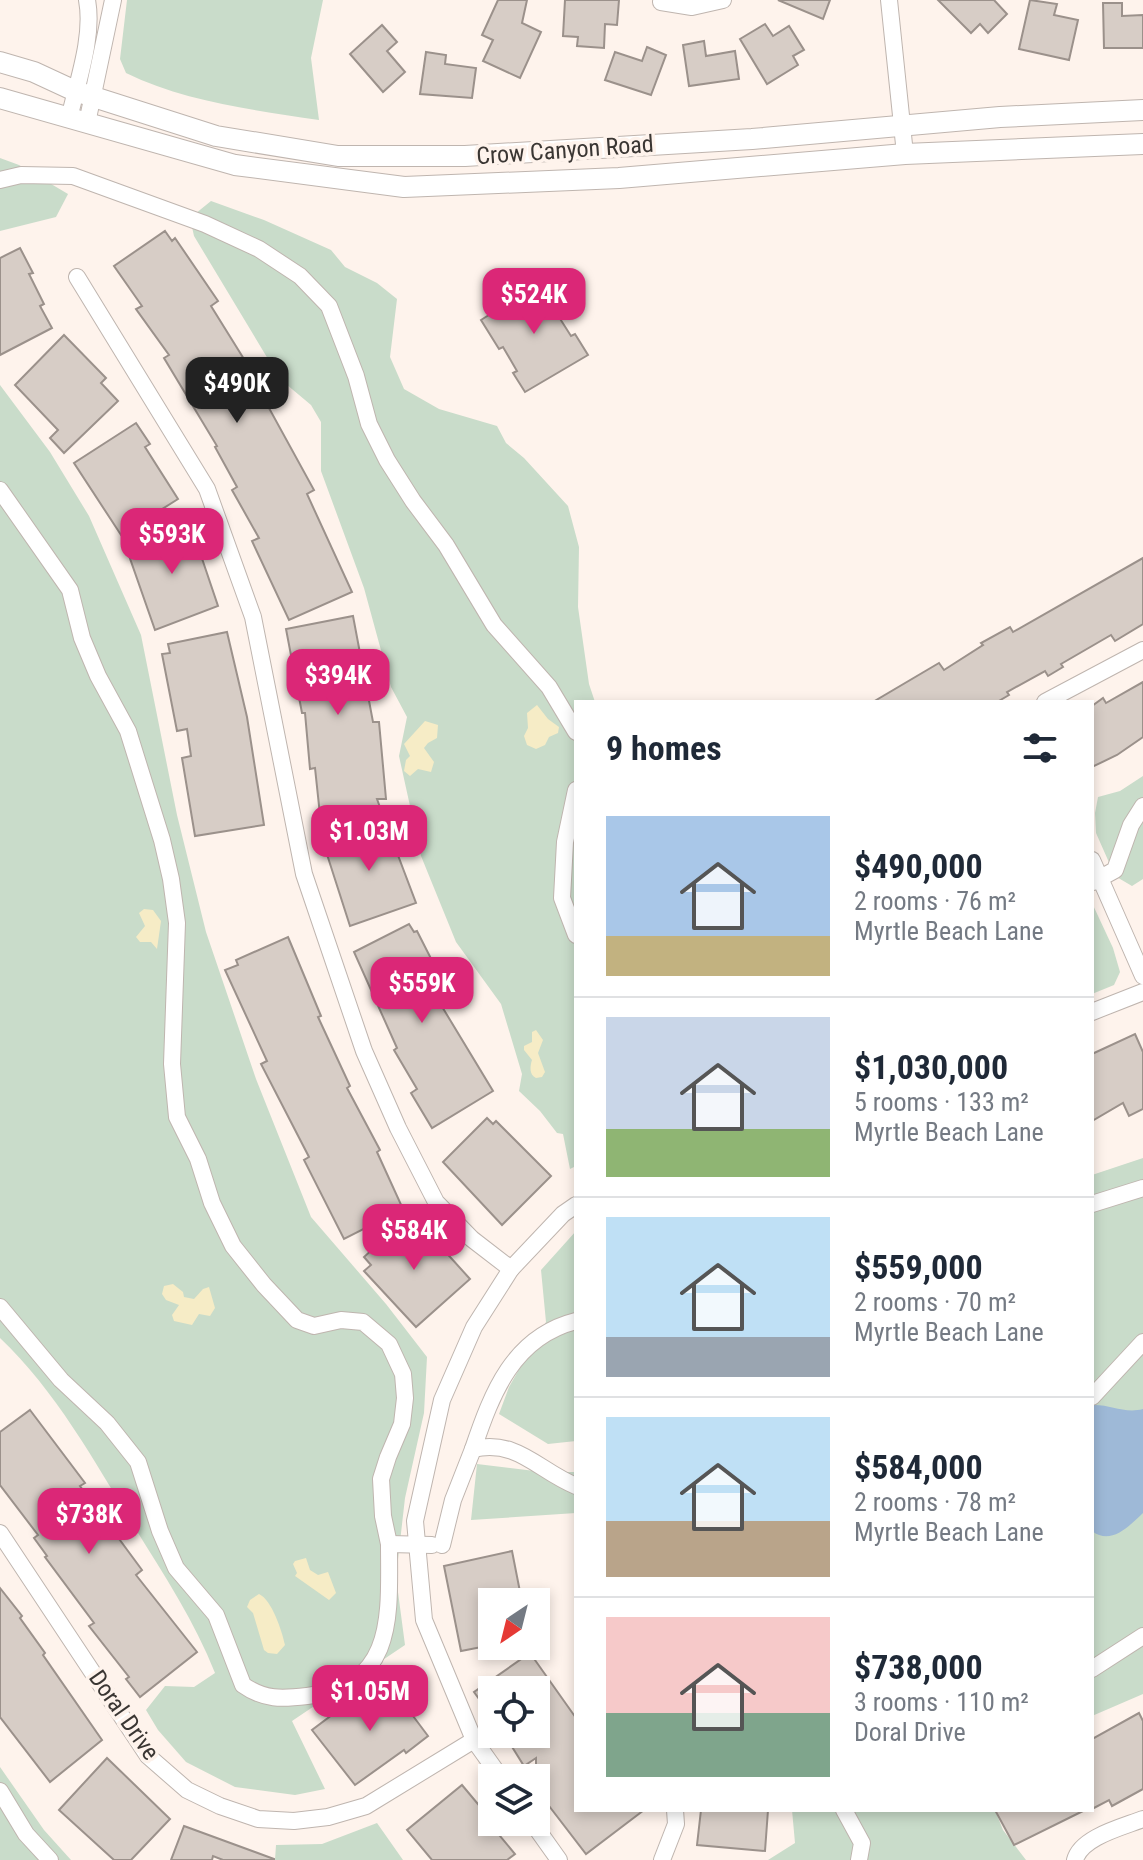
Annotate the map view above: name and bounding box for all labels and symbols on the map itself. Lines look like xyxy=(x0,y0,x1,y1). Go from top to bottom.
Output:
street label: Crow Canyon Road xyxy=(475,130,655,170)
pin: $524K xyxy=(478,268,590,336)
pin: $490K xyxy=(181,357,293,425)
pin: $593K xyxy=(116,508,228,576)
pin: $394K xyxy=(282,649,394,717)
pin: $1.03M xyxy=(304,805,434,873)
pin: $559K xyxy=(366,957,478,1025)
pin: $584K xyxy=(358,1204,470,1272)
pin: $738K xyxy=(33,1488,145,1556)
north arrow xyxy=(478,1588,550,1660)
street label: Doral Drive xyxy=(83,1665,165,1765)
pin: $1.05M xyxy=(305,1665,435,1733)

